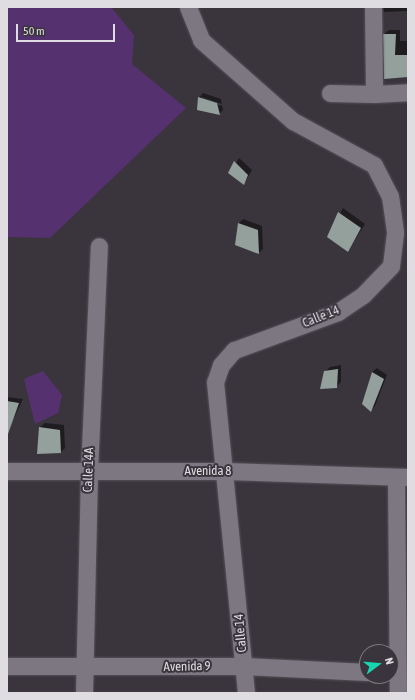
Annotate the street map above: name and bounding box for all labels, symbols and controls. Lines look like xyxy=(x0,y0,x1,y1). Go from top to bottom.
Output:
scale bar xyxy=(18,16,117,42)
text: 50 m xyxy=(23,24,45,38)
street label: Calle 14 xyxy=(300,303,342,331)
street label: Calle 14A xyxy=(80,447,98,493)
street label: Avenida 8 xyxy=(185,463,231,479)
street label: Calle 14 xyxy=(232,613,250,653)
north arrow xyxy=(359,644,399,684)
text: N xyxy=(383,656,396,666)
street label: Avenida 9 xyxy=(163,659,211,675)

